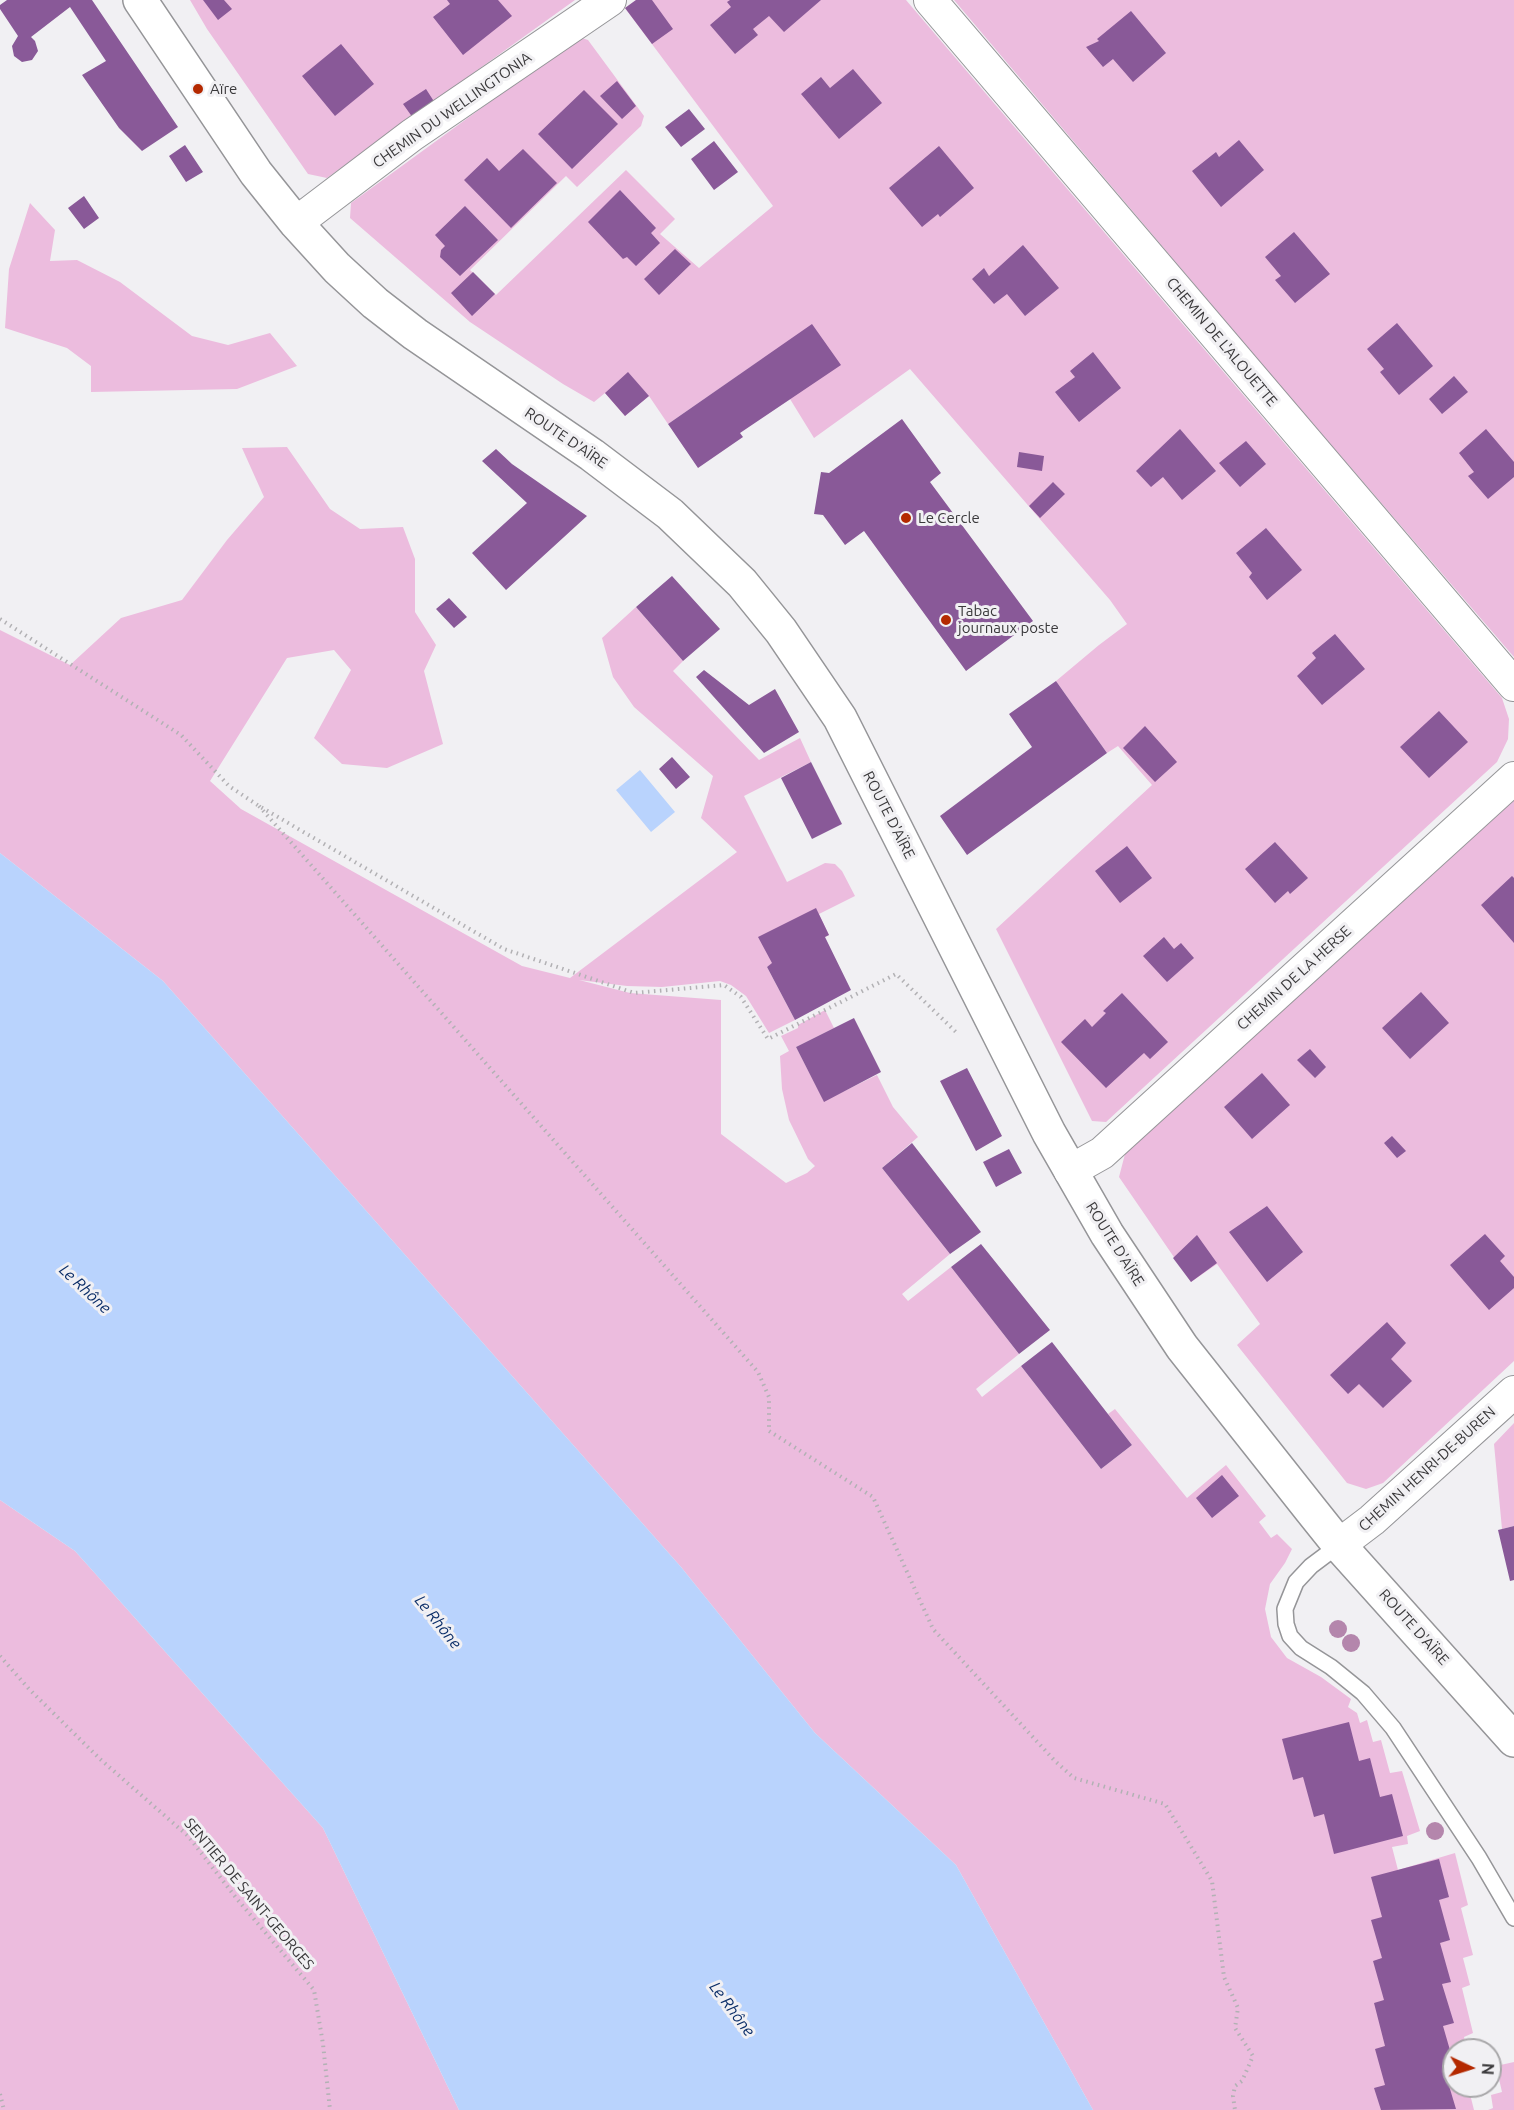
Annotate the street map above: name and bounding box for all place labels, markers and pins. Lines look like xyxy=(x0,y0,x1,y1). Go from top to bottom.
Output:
place label: Aïre xyxy=(210,80,237,98)
marker: Aïre xyxy=(191,82,205,96)
place label: Le Cercle xyxy=(918,509,980,527)
marker: Le Cercle xyxy=(899,511,913,525)
place label: Tabac journaux poste xyxy=(958,602,1059,637)
marker: Tabac journaux poste xyxy=(939,613,953,627)

